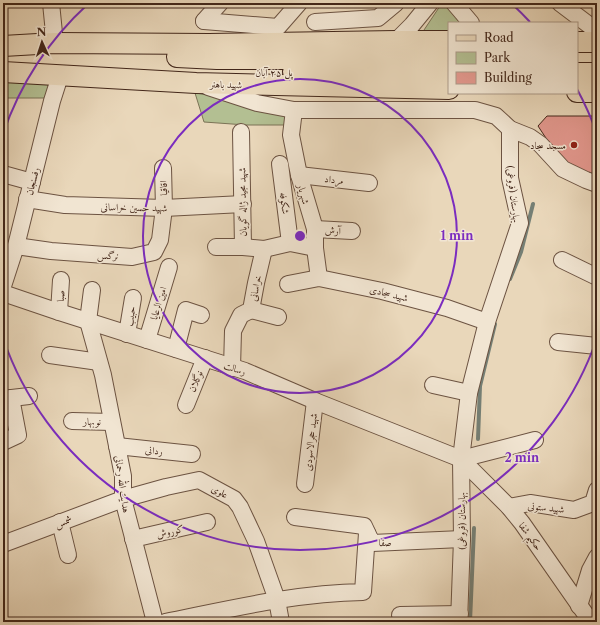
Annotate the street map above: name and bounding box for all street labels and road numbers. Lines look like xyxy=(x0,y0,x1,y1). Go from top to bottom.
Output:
street label: پل ۲۵ آبان xyxy=(255,66,294,80)
street label: شهید باهنر xyxy=(209,78,242,91)
street label: بهارستان (فروغی) xyxy=(504,165,523,224)
street label: رفسنجان xyxy=(23,166,42,197)
street label: شهید مجید ژاله گویان xyxy=(235,167,250,237)
street label: مرداد xyxy=(324,172,344,188)
street label: اقاقیا xyxy=(157,180,170,196)
street label: شهریار xyxy=(294,181,313,206)
street label: شکوفه xyxy=(277,191,292,215)
street label: شهید حسین خراسانی xyxy=(101,200,167,215)
street label: آرش xyxy=(324,223,343,238)
street label: نرگس xyxy=(97,248,119,264)
street label: خراسانی xyxy=(246,274,265,302)
street label: شهید سجادی xyxy=(368,282,410,305)
street label: امین الرعایا xyxy=(147,285,170,321)
street label: صبا xyxy=(54,290,67,302)
street label: حبیب xyxy=(122,305,140,327)
street label: رسالت xyxy=(222,359,248,378)
street label: نوگلان xyxy=(185,368,206,394)
street label: شهید حجرالاسودی xyxy=(301,412,320,472)
street label: نوبهار xyxy=(82,415,101,428)
street label: ردانی xyxy=(144,443,164,458)
street label: هدایت الله رحمانی xyxy=(112,454,134,514)
street label: علوی xyxy=(209,482,231,501)
street label: بهارستان (فروغی) xyxy=(455,492,468,550)
street label: شهید ستونی xyxy=(527,499,565,516)
street label: شمس xyxy=(53,512,74,532)
street label: حکیم شفا xyxy=(513,520,545,555)
street label: کوروش xyxy=(155,522,185,541)
street label: صفا xyxy=(378,536,392,549)

